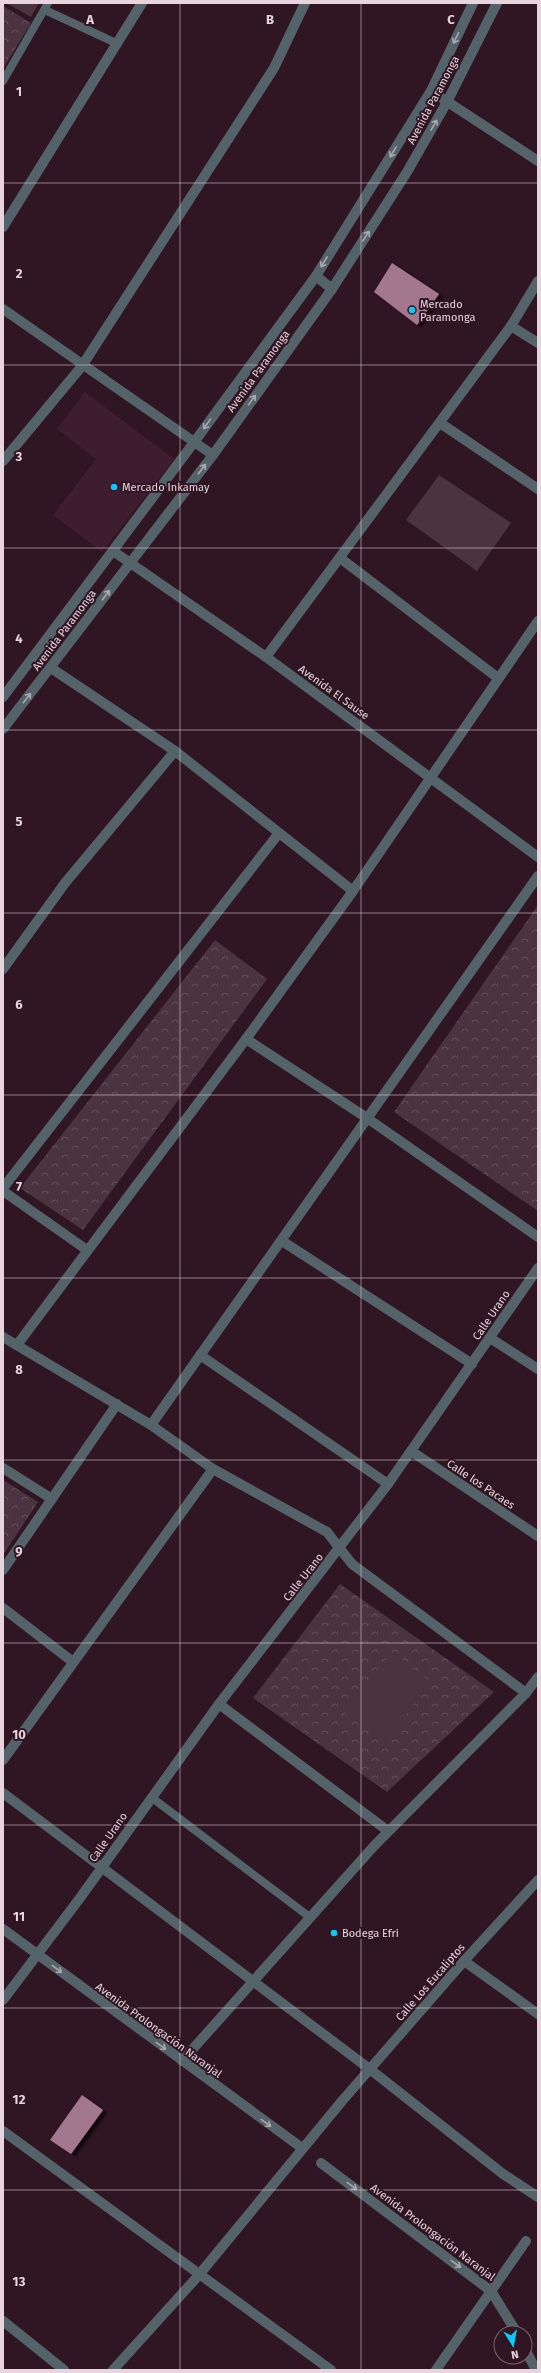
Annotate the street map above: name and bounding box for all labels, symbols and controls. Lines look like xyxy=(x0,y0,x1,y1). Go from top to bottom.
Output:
text: A xyxy=(85,12,94,27)
text: B xyxy=(266,12,274,27)
text: C xyxy=(447,12,455,27)
one-way arrow xyxy=(452,32,459,44)
street label: Avenida Paramonga xyxy=(405,54,462,147)
text: 1 xyxy=(16,84,22,99)
one-way arrow xyxy=(430,119,438,131)
one-way arrow xyxy=(389,146,397,157)
one-way arrow xyxy=(362,231,370,242)
one-way arrow xyxy=(320,256,328,267)
text: 2 xyxy=(16,266,23,281)
place label: Mercado Paramonga xyxy=(420,298,475,324)
marker: Mercado Paramonga xyxy=(407,305,417,315)
street label: Avenida Paramonga xyxy=(224,328,292,415)
one-way arrow xyxy=(248,395,256,406)
one-way arrow xyxy=(203,418,211,429)
text: 3 xyxy=(15,449,23,464)
one-way arrow xyxy=(198,464,206,475)
place label: Mercado Inkamay xyxy=(122,481,210,494)
marker: Mercado Inkamay xyxy=(109,482,119,492)
street label: Avenida Paramonga xyxy=(30,587,99,673)
one-way arrow xyxy=(102,590,110,601)
text: 4 xyxy=(15,631,23,646)
street label: Avenida El Sause xyxy=(296,662,372,722)
one-way arrow xyxy=(23,693,32,704)
text: 5 xyxy=(16,814,23,829)
text: 6 xyxy=(15,997,23,1012)
text: 7 xyxy=(16,1179,22,1194)
street label: Calle Urano xyxy=(470,1288,513,1343)
text: 8 xyxy=(15,1362,23,1377)
street label: Calle los Pacaes xyxy=(444,1457,517,1512)
text: 9 xyxy=(15,1544,23,1559)
street label: Calle Urano xyxy=(281,1551,326,1604)
text: 10 xyxy=(12,1727,26,1742)
street label: Calle Urano xyxy=(87,1810,130,1864)
text: 11 xyxy=(13,1909,25,1924)
place label: Bodega Efri xyxy=(342,1927,399,1940)
marker: Bodega Efri xyxy=(329,1928,339,1938)
street label: Calle Los Eucaliptos xyxy=(393,1941,468,2024)
one-way arrow xyxy=(51,1965,62,1973)
street label: Avenida Prolongación Naranjal xyxy=(93,1980,224,2081)
one-way arrow xyxy=(156,2042,167,2050)
text: 12 xyxy=(13,2092,26,2107)
one-way arrow xyxy=(261,2119,272,2127)
street label: Avenida Prolongación Naranjal xyxy=(368,2181,498,2284)
one-way arrow xyxy=(346,2182,357,2190)
one-way arrow xyxy=(450,2260,461,2268)
text: 13 xyxy=(13,2274,26,2289)
north arrow xyxy=(493,2325,533,2365)
text: N xyxy=(510,2347,520,2361)

